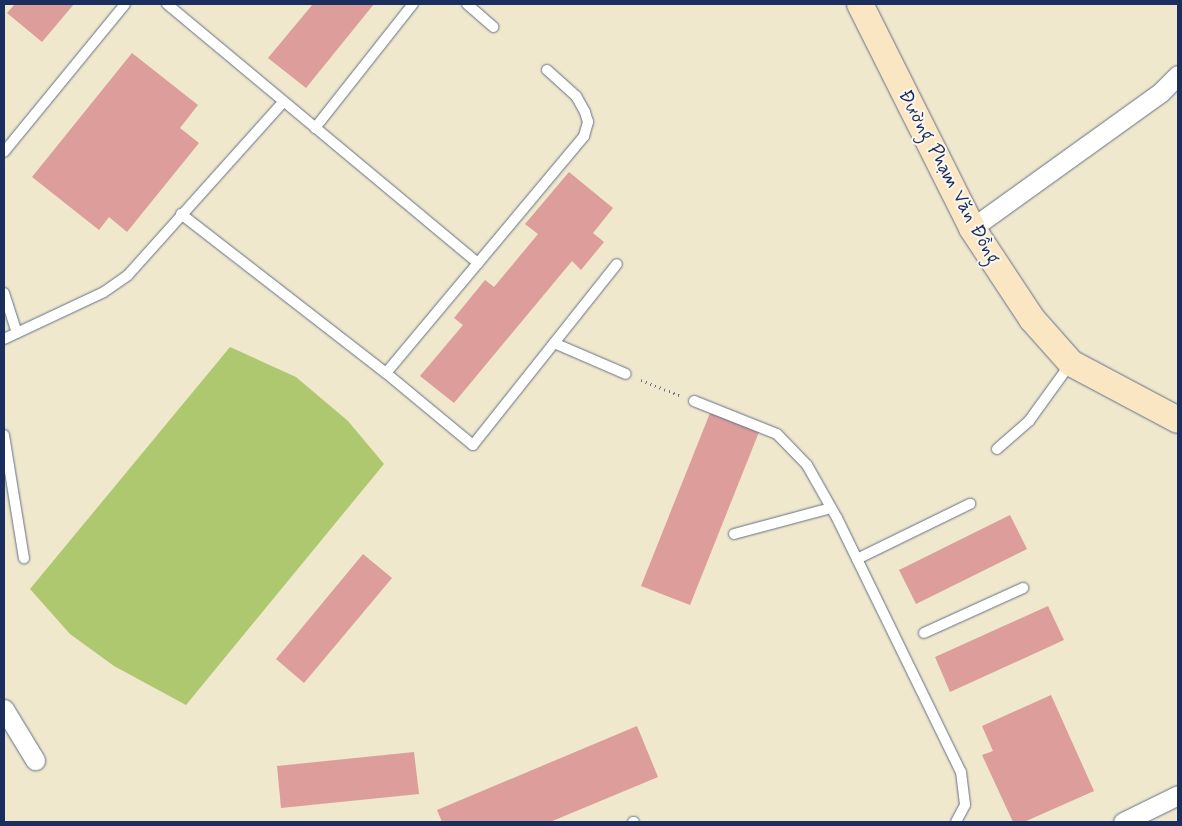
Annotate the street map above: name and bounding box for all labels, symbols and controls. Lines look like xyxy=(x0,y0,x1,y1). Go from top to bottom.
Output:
street label: Đường Phạm Văn Đồng xyxy=(893,86,1005,268)

